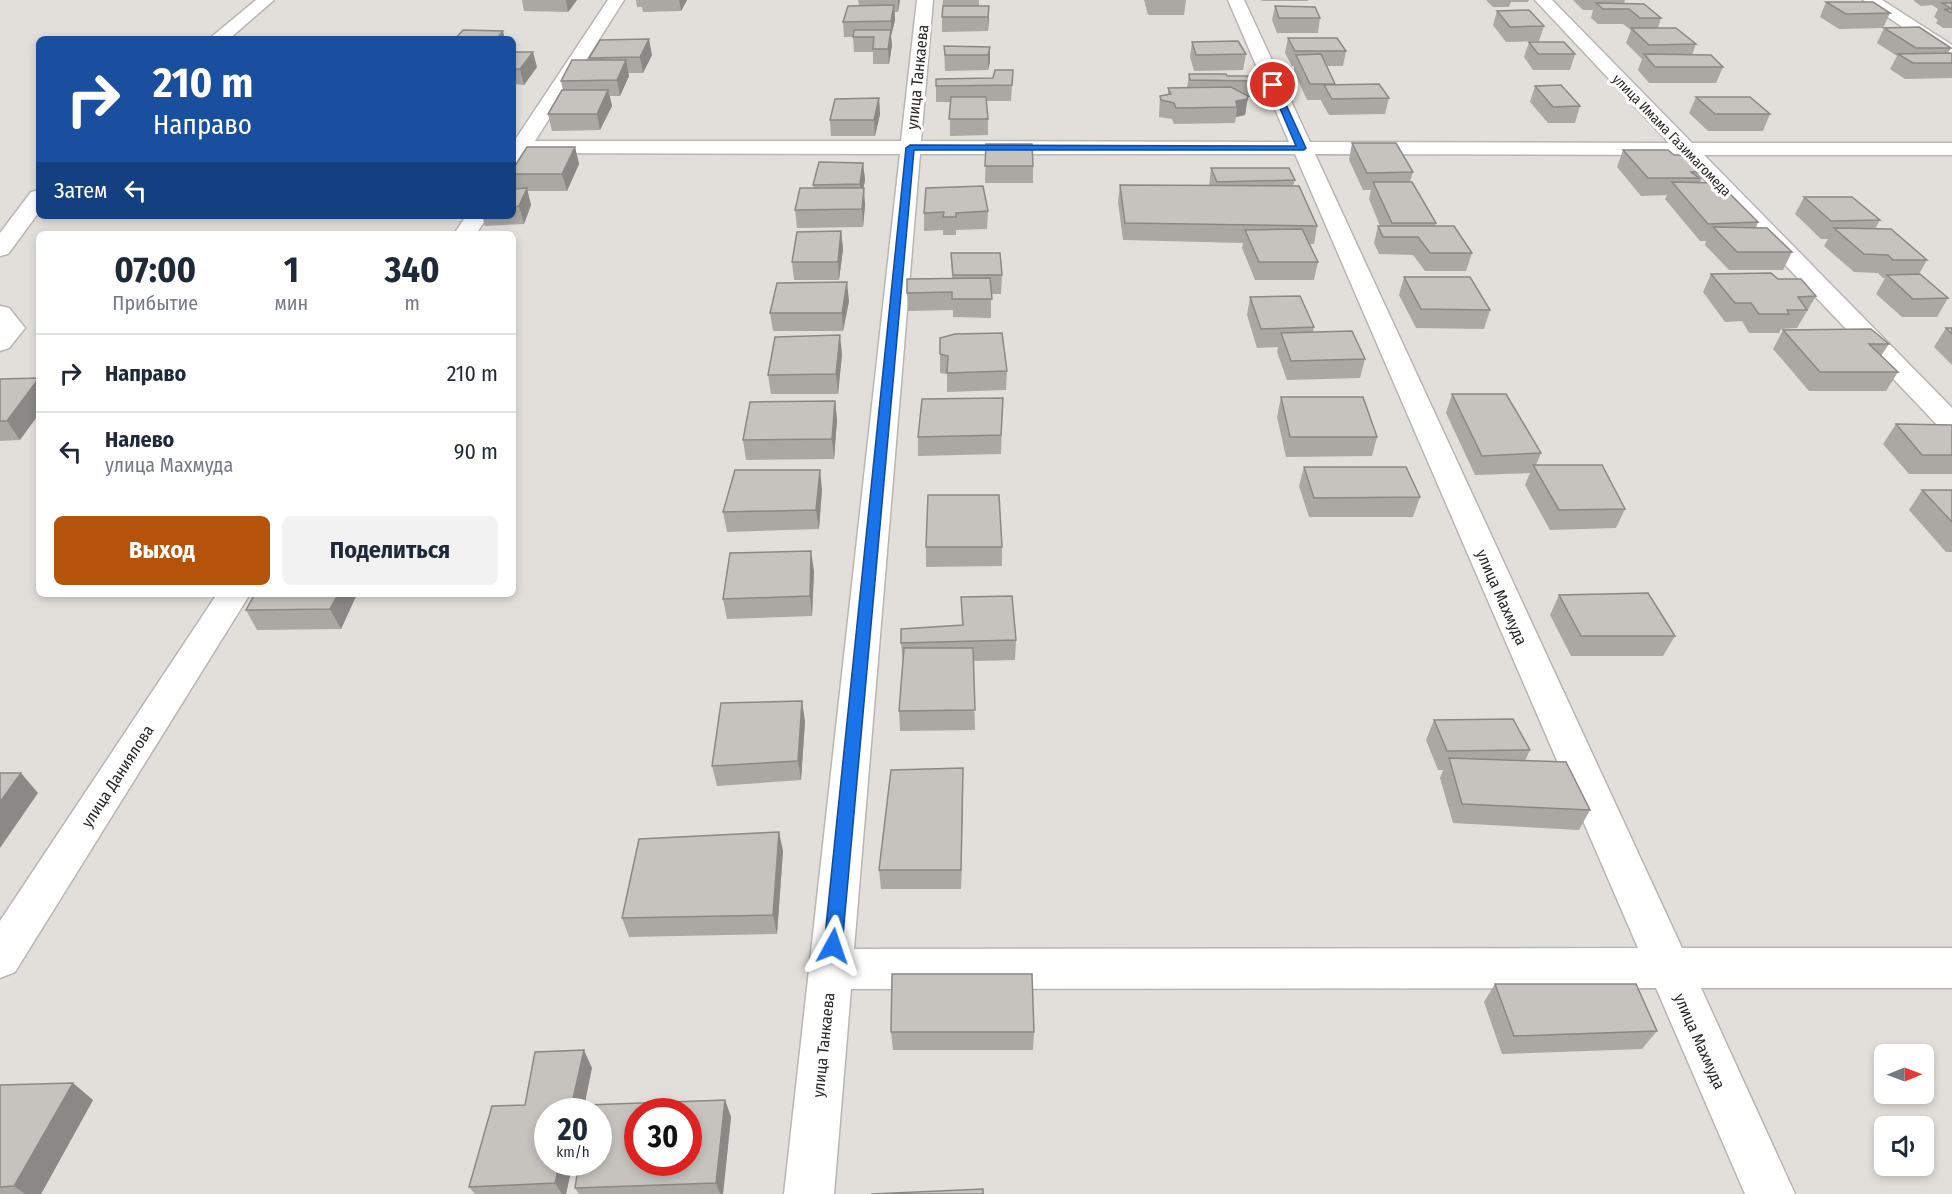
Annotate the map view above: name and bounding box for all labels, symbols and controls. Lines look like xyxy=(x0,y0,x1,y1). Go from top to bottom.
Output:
street label: улица Танкаева xyxy=(903,23,932,131)
text: 210 m xyxy=(153,58,253,108)
pin xyxy=(1247,59,1298,110)
icon: right xyxy=(54,60,132,138)
icon: arrive xyxy=(1256,68,1289,101)
street label: улица Имама Газимагомеда xyxy=(1609,71,1735,200)
text: Направо xyxy=(153,109,252,141)
icon: left xyxy=(119,174,152,207)
text: Затем xyxy=(54,177,107,204)
text: 07:00 xyxy=(114,248,196,292)
text: 1 xyxy=(284,248,299,292)
text: 340 xyxy=(385,248,440,292)
text: Прибытие xyxy=(112,291,198,315)
text: мин xyxy=(275,291,308,315)
text: m xyxy=(404,291,420,315)
icon: right xyxy=(54,357,87,390)
text: Направо xyxy=(105,360,186,387)
text: 210 m xyxy=(447,360,498,387)
text: Налево xyxy=(105,426,174,453)
icon: left xyxy=(54,435,87,468)
text: 90 m xyxy=(454,438,498,465)
text: улица Махмуда xyxy=(105,453,233,477)
button: Выход xyxy=(54,516,270,585)
button: Поделиться xyxy=(282,516,498,585)
street label: улица Махмуда xyxy=(1472,546,1531,648)
street label: улица Даниялова xyxy=(77,721,158,831)
position arrow xyxy=(801,914,865,978)
street label: улица Махмуда xyxy=(1670,990,1729,1092)
street label: улица Танкаева xyxy=(809,991,838,1099)
north arrow xyxy=(1874,1044,1934,1104)
map controls xyxy=(1874,1044,1934,1176)
speed limit sign: 30 xyxy=(624,1098,702,1176)
text: 20 xyxy=(558,1112,588,1148)
button: sound xyxy=(1874,1116,1934,1176)
text: km/h xyxy=(556,1143,590,1161)

